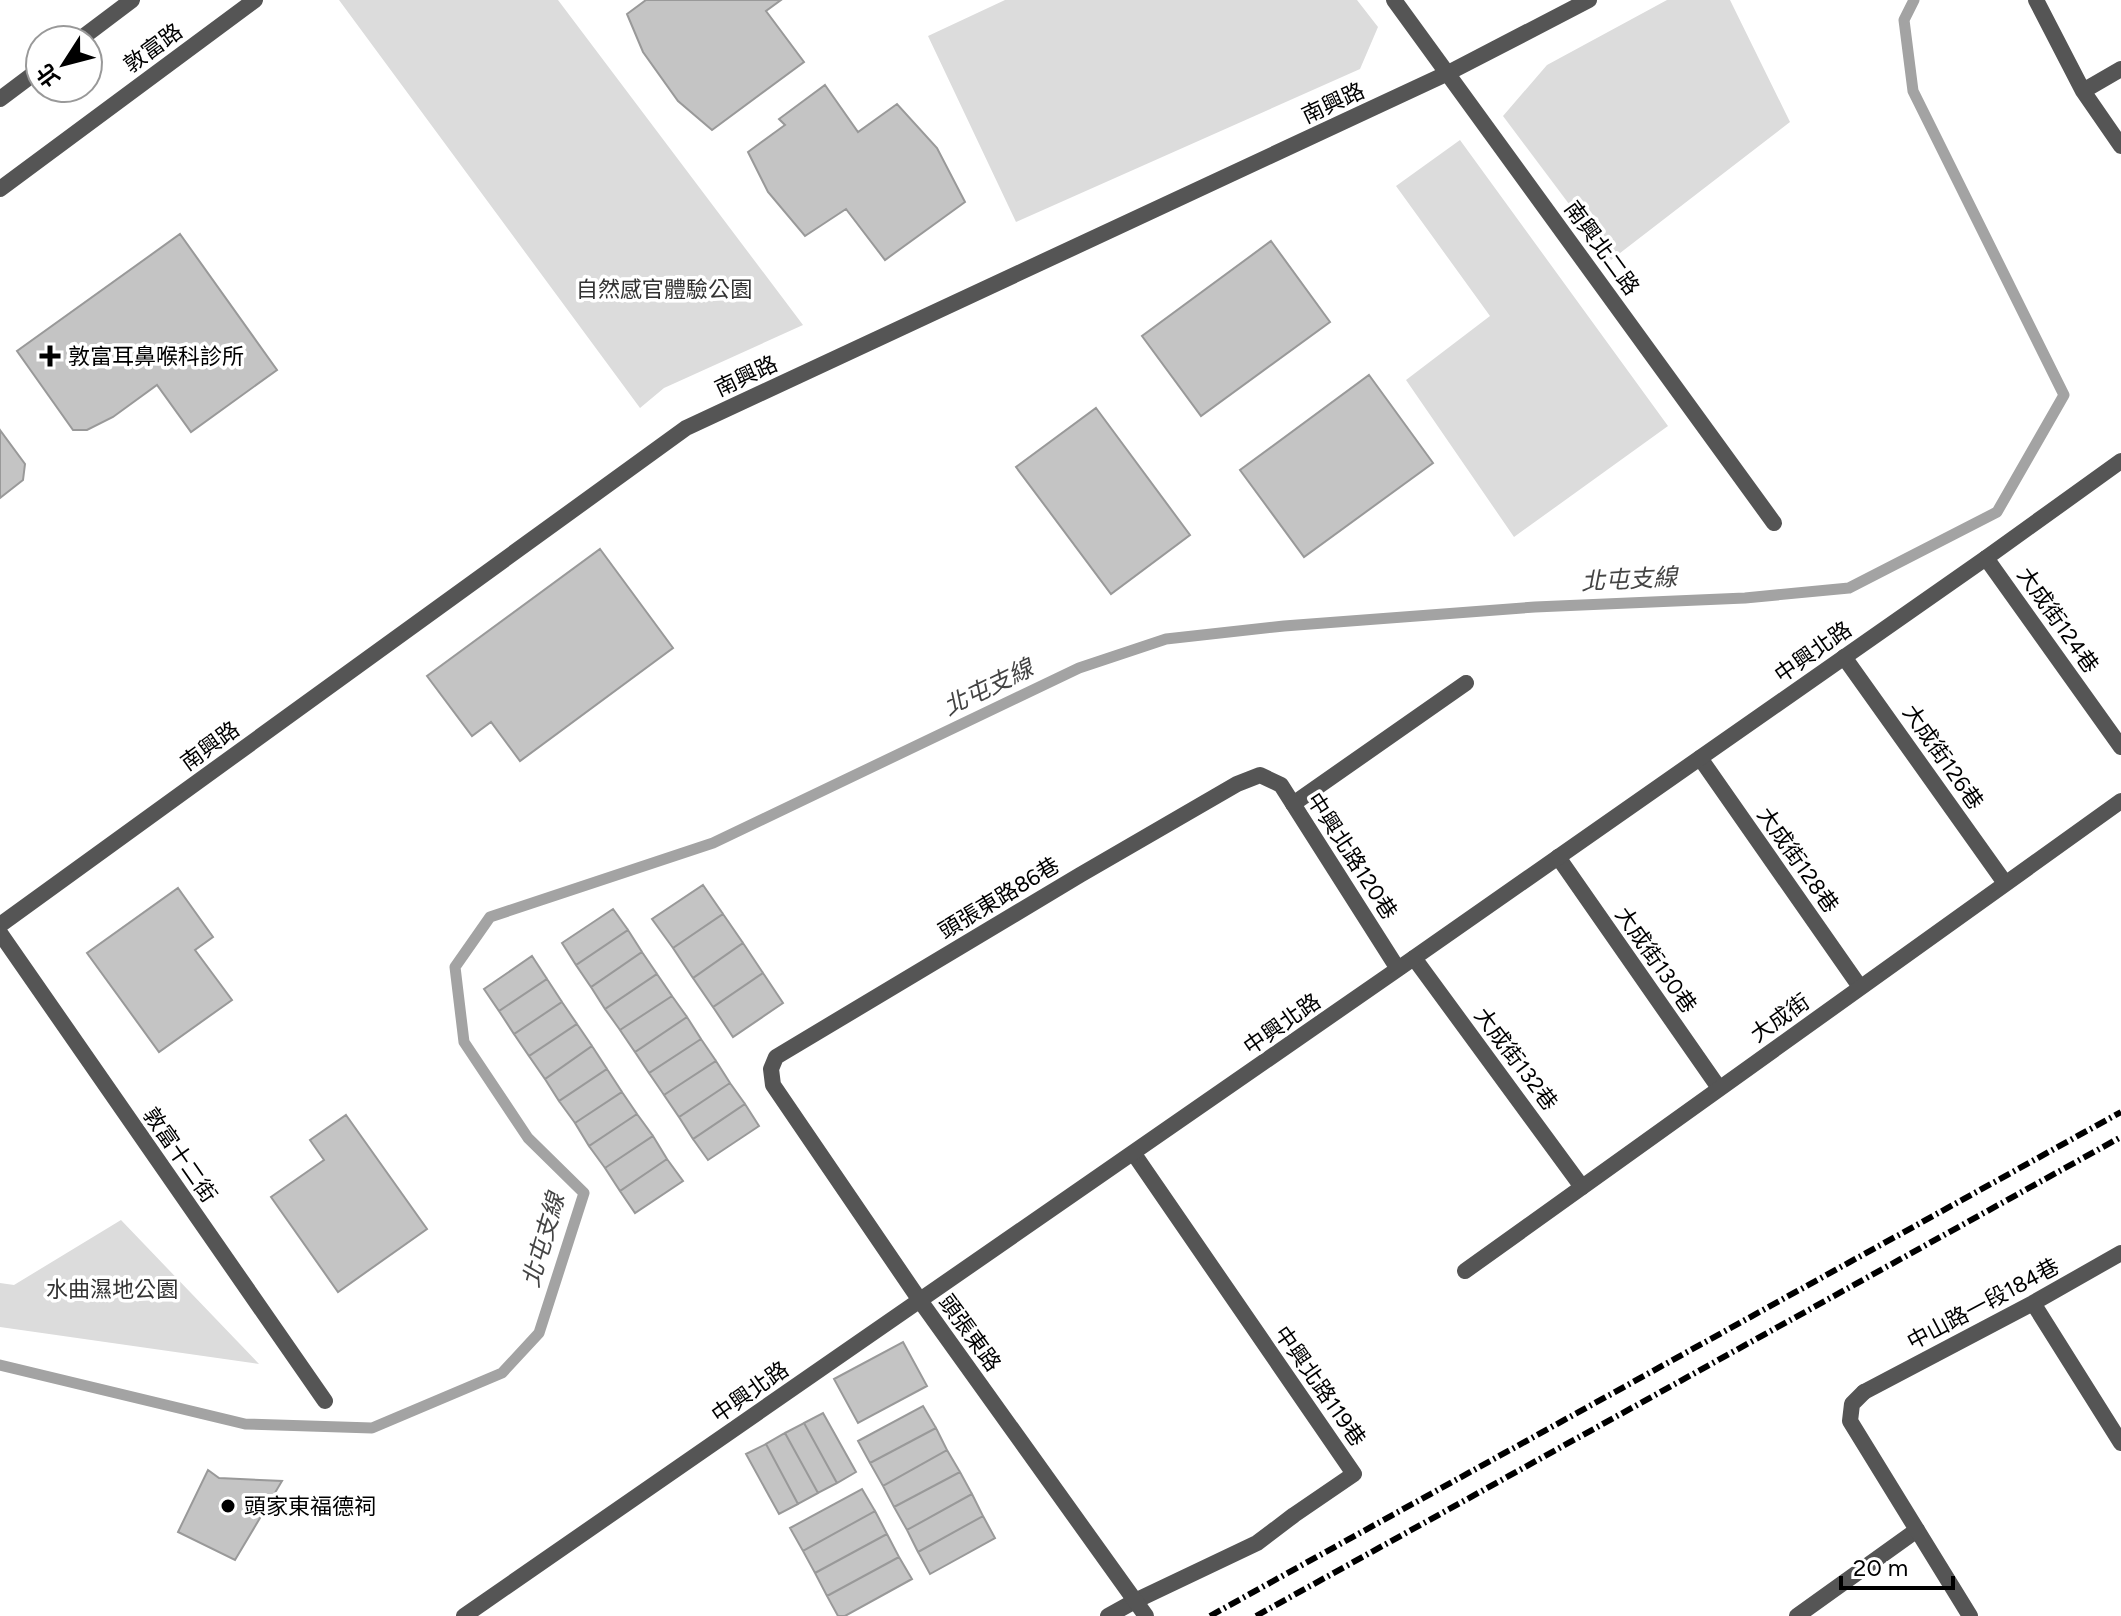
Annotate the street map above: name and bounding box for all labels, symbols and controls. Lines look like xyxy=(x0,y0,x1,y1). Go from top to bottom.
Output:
street label: 敦富路 xyxy=(118,18,188,78)
north arrow xyxy=(24,24,104,104)
text: 北 xyxy=(31,59,66,92)
street label: 南興路 xyxy=(1297,77,1369,129)
street label: 南興北二路 xyxy=(1559,196,1645,300)
park label: 自然感官體驗公園 xyxy=(576,276,752,303)
place label: 敦富耳鼻喉科診所 xyxy=(68,343,244,370)
marker: 敦富耳鼻喉科診所 xyxy=(39,345,61,367)
street label: 南興路 xyxy=(710,350,782,402)
water label: 北屯支線 xyxy=(1580,562,1681,596)
street label: 大成街124巷 xyxy=(2012,562,2104,678)
street label: 中興北路 xyxy=(1769,616,1857,688)
water label: 北屯支線 xyxy=(939,652,1040,721)
street label: 大成街126巷 xyxy=(1897,699,1989,815)
street label: 南興路 xyxy=(175,716,245,776)
street label: 中興北路120巷 xyxy=(1301,788,1403,924)
street label: 大成街128巷 xyxy=(1752,802,1844,918)
street label: 頭張東路86巷 xyxy=(934,851,1064,945)
street label: 大成街130巷 xyxy=(1610,902,1702,1018)
street label: 中興北路 xyxy=(1238,988,1326,1060)
street label: 大成街 xyxy=(1745,988,1815,1048)
street label: 大成街132巷 xyxy=(1469,1002,1563,1116)
street label: 敦富十二街 xyxy=(137,1102,223,1208)
water label: 北屯支線 xyxy=(516,1187,571,1290)
street label: 中山路一段184巷 xyxy=(1902,1253,2064,1355)
park label: 水曲濕地公園 xyxy=(46,1276,178,1303)
street label: 頭張東路 xyxy=(933,1289,1007,1377)
street label: 中興北路119巷 xyxy=(1269,1321,1371,1451)
street label: 中興北路 xyxy=(706,1356,794,1428)
place label: 頭家東福德祠 xyxy=(244,1493,376,1520)
marker: 頭家東福德祠 xyxy=(219,1497,237,1515)
scale bar xyxy=(1841,1540,1953,1590)
text: 20 m xyxy=(1853,1553,1908,1582)

